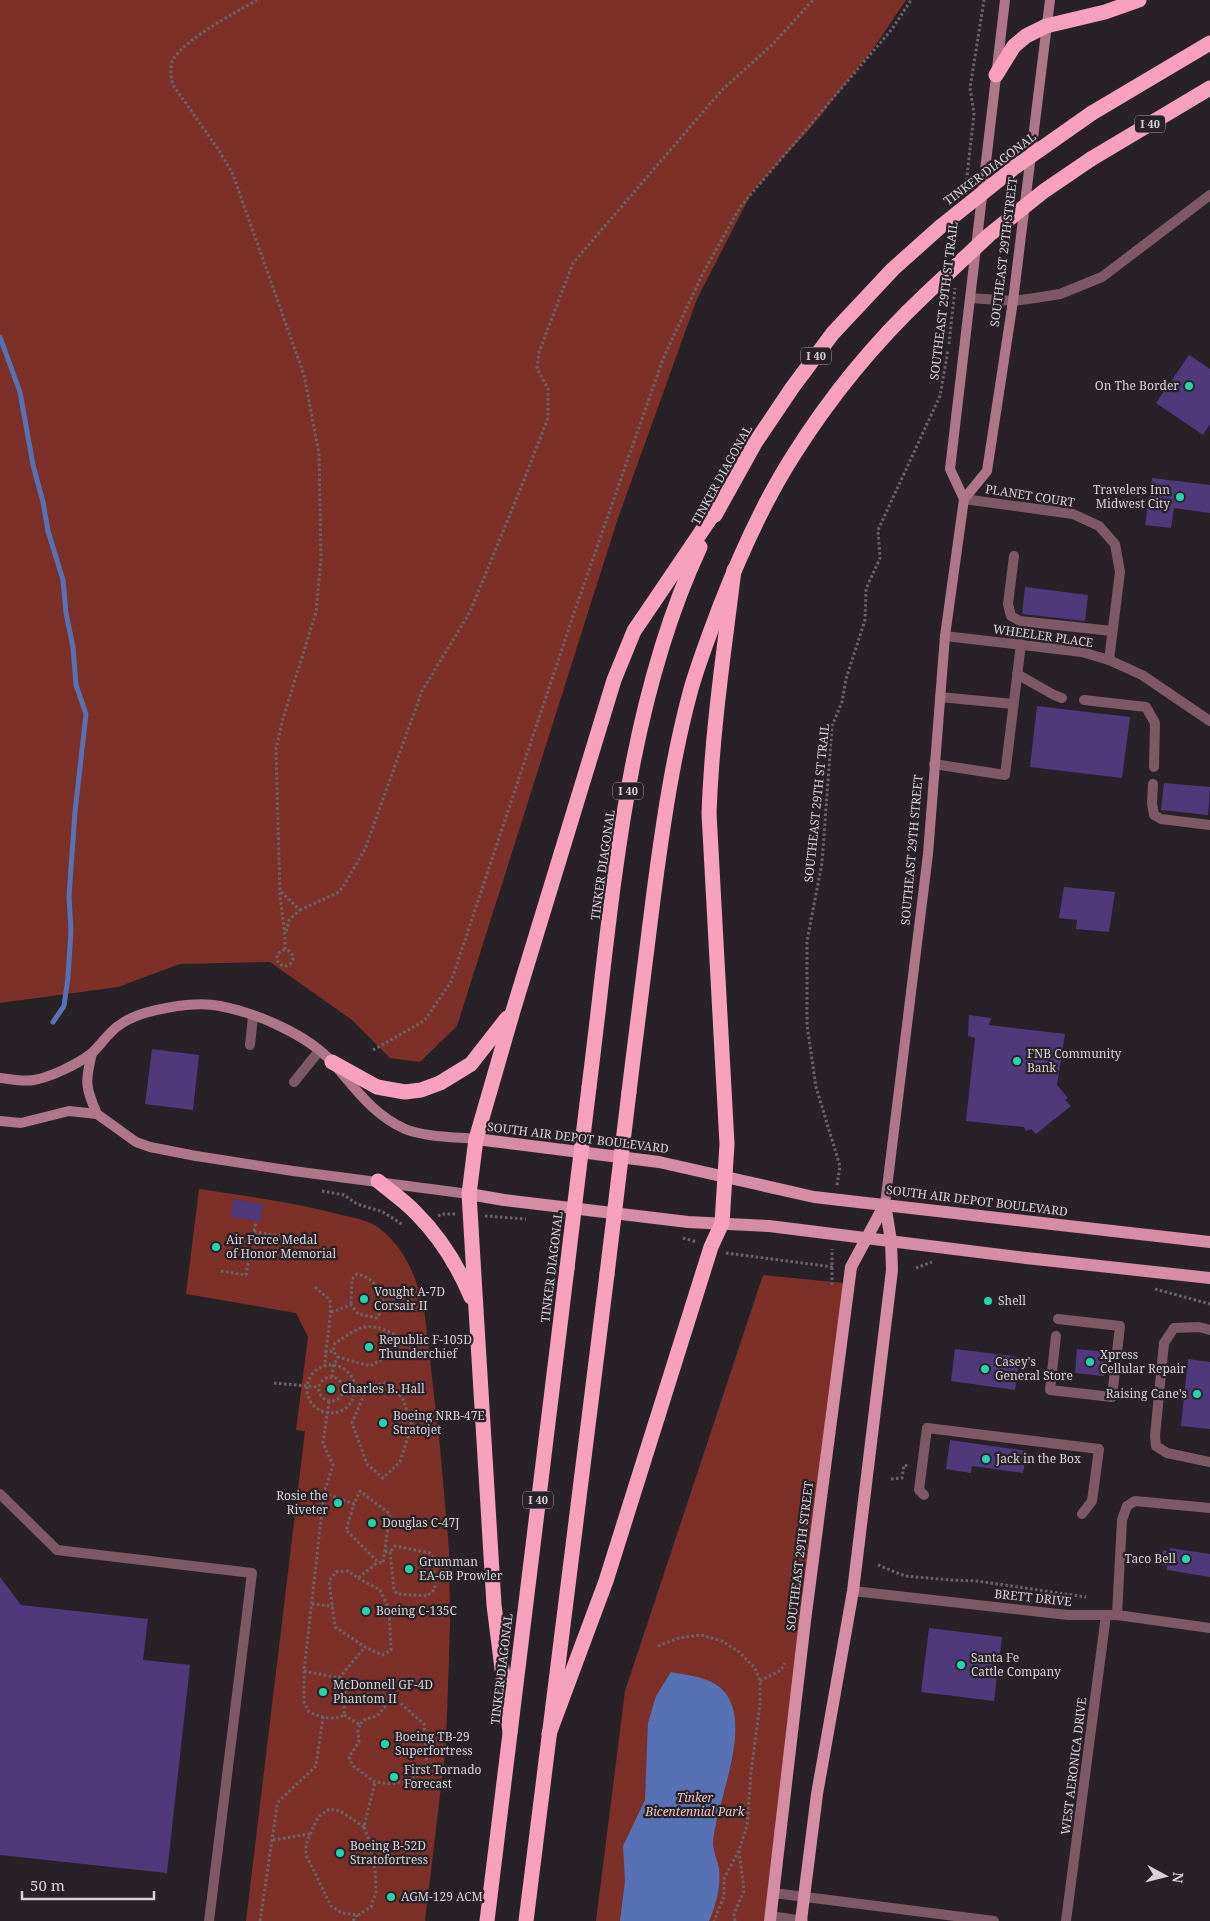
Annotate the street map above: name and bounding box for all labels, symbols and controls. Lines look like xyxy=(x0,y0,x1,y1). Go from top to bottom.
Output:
road number: I 40 xyxy=(1135,116,1165,132)
street label: TINKER DIAGONAL xyxy=(940,128,1039,209)
street label: SOUTHEAST 29TH STREET xyxy=(986,175,1021,328)
street label: SOUTHEAST 29TH ST TRAIL xyxy=(925,221,962,381)
road number: I 40 xyxy=(801,348,831,364)
place label: On The Border xyxy=(1095,377,1179,394)
marker: On The Border xyxy=(1183,380,1195,392)
street label: TINKER DIAGONAL xyxy=(687,422,756,528)
street label: PLANET COURT xyxy=(984,480,1077,511)
place label: Travelers Inn Midwest City xyxy=(1093,481,1170,512)
marker: Travelers Inn Midwest City xyxy=(1174,491,1186,503)
street label: WHEELER PLACE xyxy=(992,620,1094,651)
street label: SOUTHEAST 29TH ST TRAIL xyxy=(800,723,833,883)
street label: SOUTHEAST 29TH STREET xyxy=(896,773,927,926)
road number: I 40 xyxy=(613,782,643,799)
street label: TINKER DIAGONAL xyxy=(586,808,619,921)
place label: FNB Community Bank xyxy=(1027,1045,1122,1076)
marker: FNB Community Bank xyxy=(1011,1055,1023,1067)
street label: SOUTH AIR DEPOT BOULEVARD xyxy=(486,1118,670,1157)
street label: SOUTH AIR DEPOT BOULEVARD xyxy=(885,1181,1069,1220)
street label: TINKER DIAGONAL xyxy=(536,1210,567,1323)
place label: Air Force Medal of Honor Memorial xyxy=(226,1231,337,1262)
marker: Air Force Medal of Honor Memorial xyxy=(210,1241,222,1253)
place label: Vought A-7D Corsair II xyxy=(374,1283,445,1314)
place label: Shell xyxy=(998,1292,1026,1309)
marker: Vought A-7D Corsair II xyxy=(358,1293,370,1305)
marker: Shell xyxy=(982,1295,994,1307)
place label: Republic F-105D Thunderchief xyxy=(379,1331,472,1362)
marker: Republic F-105D Thunderchief xyxy=(363,1341,375,1353)
place label: Xpress Cellular Repair xyxy=(1100,1346,1186,1377)
place label: Casey's General Store xyxy=(995,1353,1073,1384)
marker: Xpress Cellular Repair xyxy=(1084,1356,1096,1368)
marker: Casey's General Store xyxy=(979,1363,991,1375)
place label: Charles B. Hall xyxy=(341,1380,425,1397)
marker: Charles B. Hall xyxy=(325,1383,337,1395)
place label: Raising Cane's xyxy=(1106,1385,1187,1402)
marker: Raising Cane's xyxy=(1191,1388,1203,1400)
place label: Boeing NRB-47E Stratojet xyxy=(393,1407,485,1438)
marker: Boeing NRB-47E Stratojet xyxy=(377,1417,389,1429)
place label: Jack in the Box xyxy=(995,1450,1081,1467)
marker: Jack in the Box xyxy=(980,1453,992,1465)
street label: SOUTHEAST 29TH STREET xyxy=(782,1479,817,1632)
place label: Rosie the Riveter xyxy=(276,1487,328,1518)
road number: I 40 xyxy=(523,1492,553,1508)
marker: Rosie the Riveter xyxy=(332,1497,344,1509)
place label: Douglas C-47J xyxy=(382,1514,460,1531)
marker: Douglas C-47J xyxy=(366,1517,378,1529)
place label: Taco Bell xyxy=(1125,1550,1176,1567)
place label: Grumman EA-6B Prowler xyxy=(419,1553,503,1584)
marker: Taco Bell xyxy=(1180,1553,1192,1565)
marker: Grumman EA-6B Prowler xyxy=(403,1563,415,1575)
street label: BRETT DRIVE xyxy=(994,1585,1073,1610)
place label: Boeing C-135C xyxy=(376,1602,457,1619)
marker: Boeing C-135C xyxy=(360,1605,372,1617)
street label: TINKER DIAGONAL xyxy=(486,1612,517,1725)
place label: Santa Fe Cattle Company xyxy=(971,1649,1061,1680)
marker: Santa Fe Cattle Company xyxy=(955,1659,967,1671)
place label: McDonnell GF-4D Phantom II xyxy=(333,1676,433,1707)
marker: McDonnell GF-4D Phantom II xyxy=(317,1686,329,1698)
street label: WEST AERONICA DRIVE xyxy=(1057,1696,1090,1836)
place label: Boeing TB-29 Superfortress xyxy=(395,1728,473,1759)
marker: Boeing TB-29 Superfortress xyxy=(379,1738,391,1750)
place label: First Tornado Forecast xyxy=(404,1761,482,1792)
marker: First Tornado Forecast xyxy=(388,1771,400,1783)
park label: Tinker Bicentennial Park xyxy=(644,1789,746,1820)
place label: Boeing B-52D Stratofortress xyxy=(350,1837,428,1868)
marker: Boeing B-52D Stratofortress xyxy=(334,1847,346,1859)
north arrow xyxy=(1140,1851,1190,1901)
scale bar xyxy=(22,1868,155,1900)
text: N xyxy=(1168,1871,1189,1884)
text: 50 m xyxy=(30,1875,65,1895)
place label: AGM-129 ACM xyxy=(401,1888,483,1905)
marker: AGM-129 ACM xyxy=(385,1891,397,1903)

